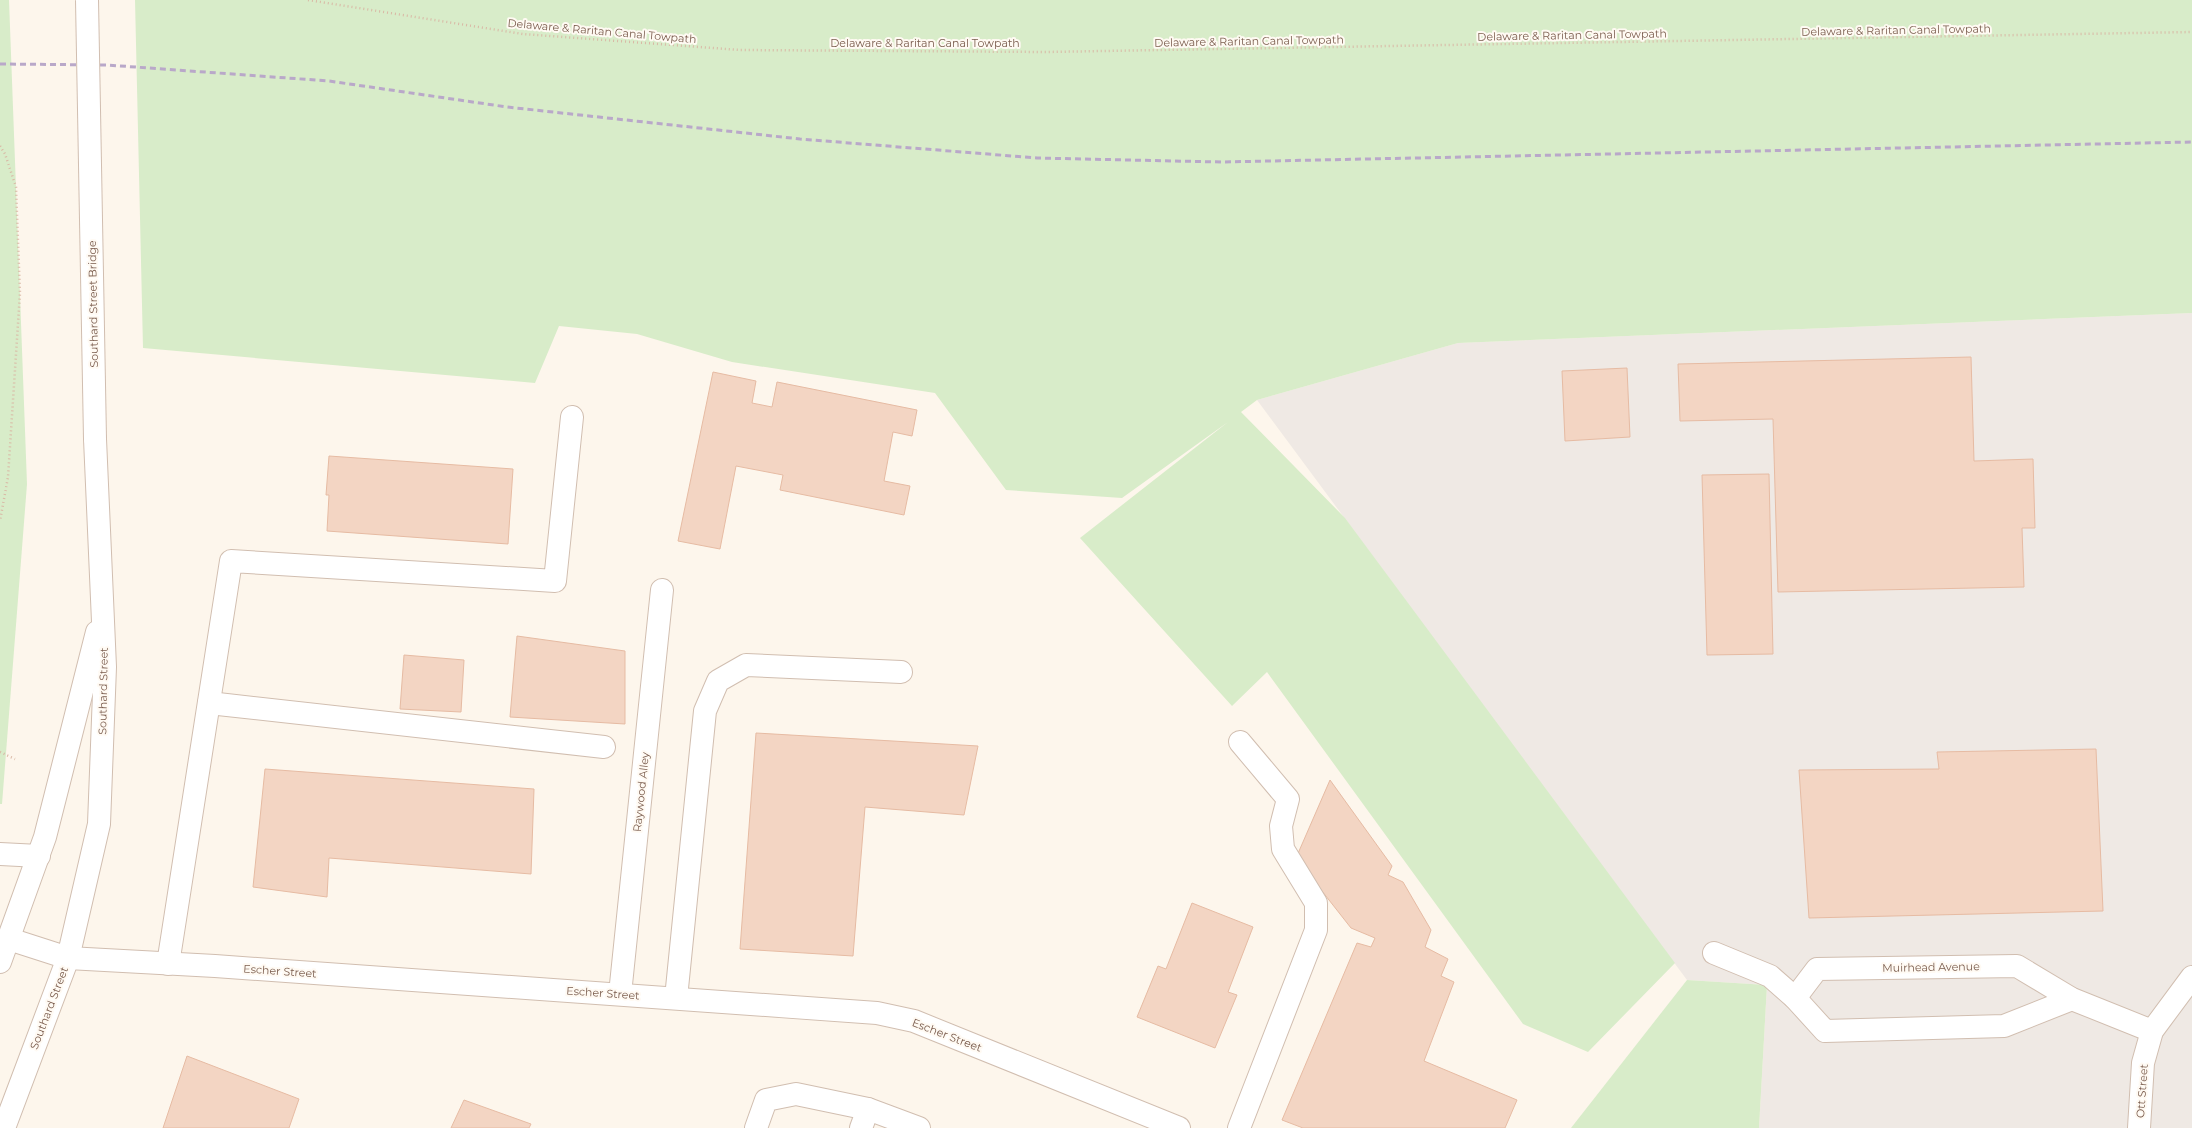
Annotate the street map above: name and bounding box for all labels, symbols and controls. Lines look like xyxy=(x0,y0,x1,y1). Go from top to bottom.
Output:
street label: Delaware & Raritan Canal Towpath xyxy=(507,16,697,46)
street label: Delaware & Raritan Canal Towpath xyxy=(1801,21,1991,39)
street label: Delaware & Raritan Canal Towpath xyxy=(1477,26,1667,44)
street label: Delaware & Raritan Canal Towpath xyxy=(1154,32,1344,50)
street label: Delaware & Raritan Canal Towpath xyxy=(830,36,1020,50)
street label: Southard Street Bridge xyxy=(85,240,101,368)
street label: Southard Street xyxy=(95,647,111,735)
street label: Raywood Alley xyxy=(630,751,652,833)
street label: Muirhead Avenue xyxy=(1882,959,1980,975)
street label: Escher Street xyxy=(243,961,318,981)
street label: Southard Street xyxy=(27,964,71,1051)
street label: Escher Street xyxy=(566,983,641,1003)
street label: Escher Street xyxy=(910,1015,984,1055)
street label: Ott Street xyxy=(2133,1063,2151,1119)

